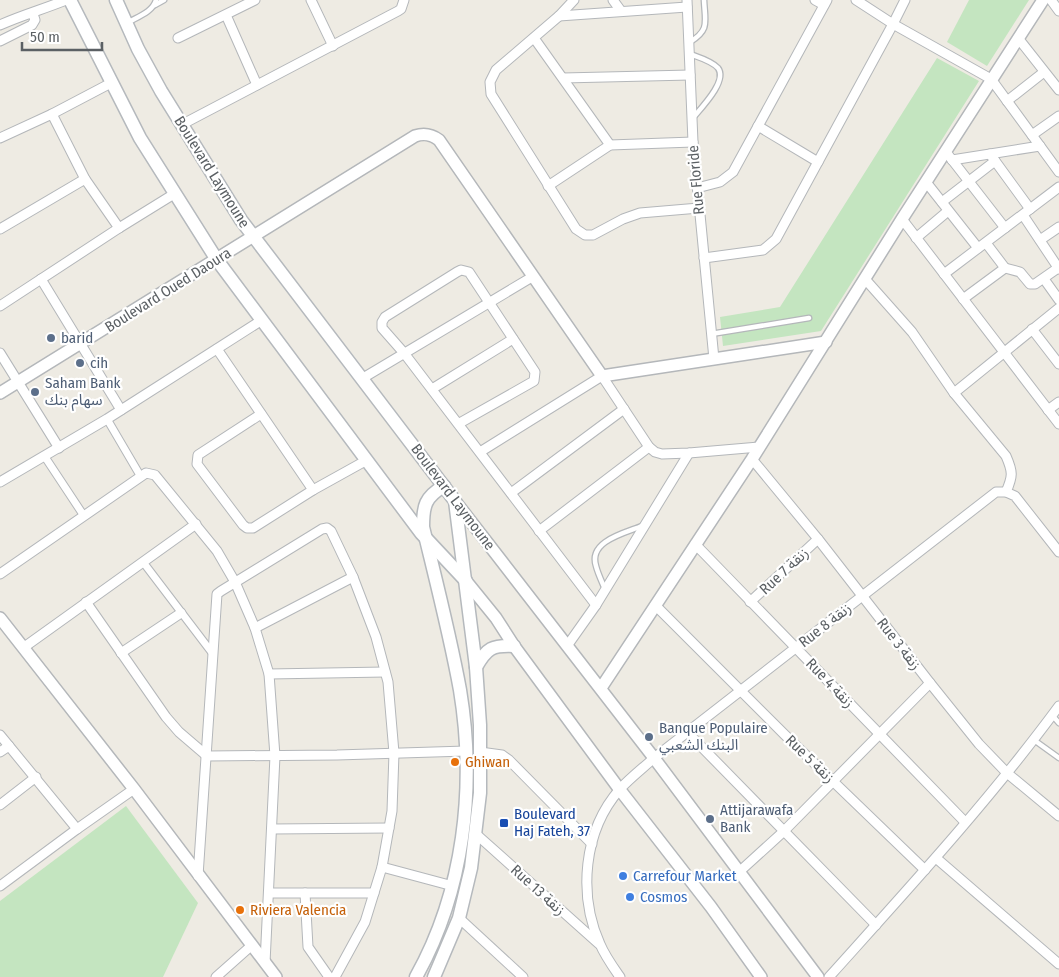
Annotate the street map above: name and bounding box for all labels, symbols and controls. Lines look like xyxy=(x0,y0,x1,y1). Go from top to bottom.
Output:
scale bar xyxy=(22,20,102,52)
text: 50 m xyxy=(30,28,60,46)
street label: Boulevard Laymoune xyxy=(170,113,254,231)
street label: Rue Floride xyxy=(684,145,708,215)
street label: Boulevard Oued Daoura xyxy=(102,244,234,336)
place label: barid xyxy=(61,329,93,347)
marker: barid xyxy=(45,332,57,344)
place label: cih xyxy=(90,354,108,372)
marker: cih xyxy=(74,357,86,369)
place label: Saham Bank سهام بنك xyxy=(45,374,121,411)
marker: Saham Bank سهام بنك xyxy=(29,386,41,398)
street label: Boulevard Laymoune xyxy=(407,440,499,554)
street label: Rue 7 زنقة xyxy=(756,544,812,598)
street label: Rue 8 زنقة xyxy=(795,599,855,651)
street label: Rue 3 زنقة xyxy=(873,614,925,674)
street label: Rue 4 زنقة xyxy=(802,655,858,711)
place label: Banque Populaire البنك الشعبي xyxy=(659,719,768,756)
marker: Banque Populaire البنك الشعبي xyxy=(643,731,655,743)
street label: Rue 5 زنقة xyxy=(782,731,838,787)
place label: Ghiwan xyxy=(465,753,510,771)
marker: Ghiwan xyxy=(449,756,461,768)
place label: Attijarawafa Bank xyxy=(720,801,793,836)
place label: Boulevard Haj Fateh, 37 xyxy=(514,805,590,840)
marker: Attijarawafa Bank xyxy=(704,813,716,825)
marker: Boulevard Haj Fateh, 37 xyxy=(498,817,510,829)
street label: Rue 13 زنقة xyxy=(507,861,569,919)
place label: Carrefour Market xyxy=(633,867,737,885)
marker: Carrefour Market xyxy=(617,870,629,882)
place label: Cosmos xyxy=(640,888,687,906)
marker: Cosmos xyxy=(624,891,636,903)
place label: Riviera Valencia xyxy=(250,901,346,919)
marker: Riviera Valencia xyxy=(234,904,246,916)

